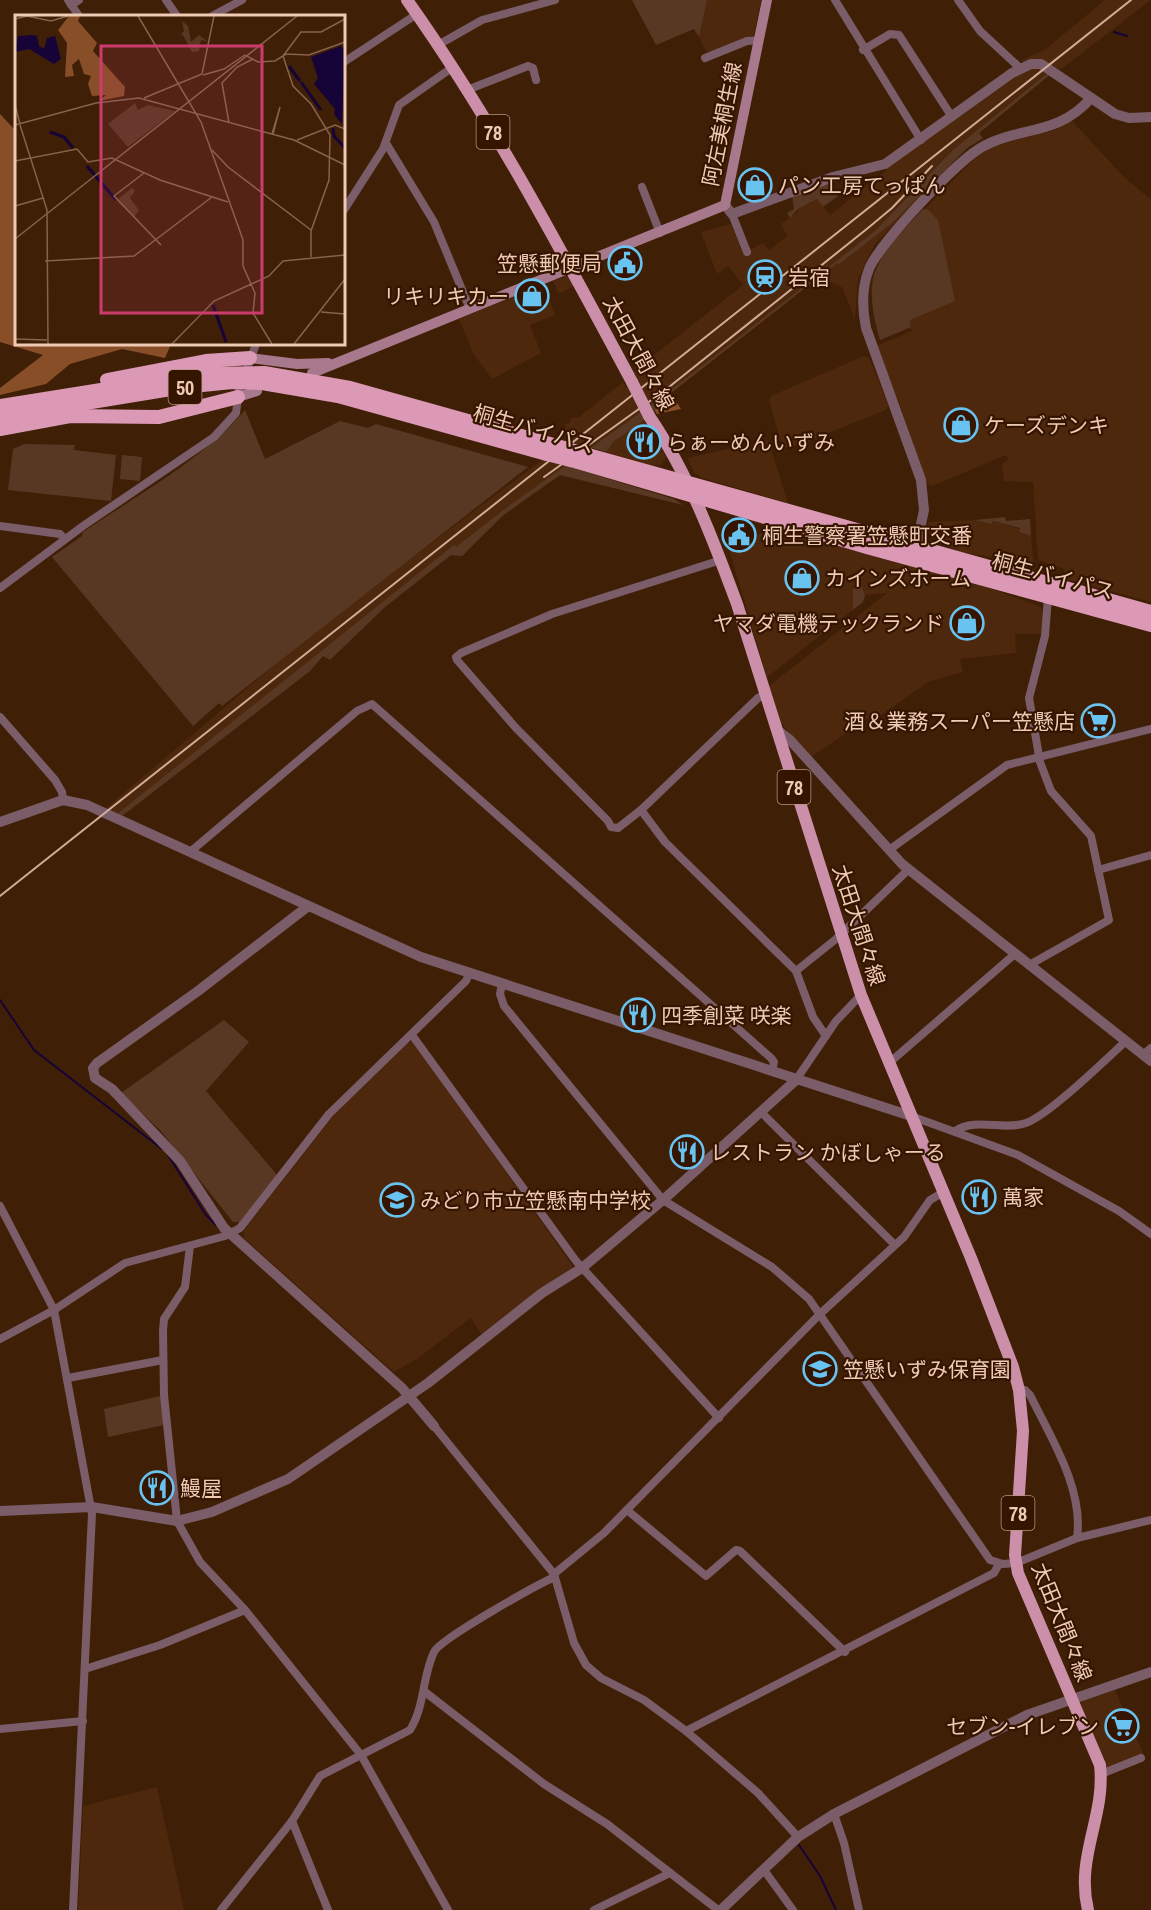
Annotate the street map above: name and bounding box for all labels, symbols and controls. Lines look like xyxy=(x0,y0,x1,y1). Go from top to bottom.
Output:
inset map xyxy=(15,15,345,345)
street label: 阿左美桐生線 xyxy=(696,59,748,189)
road number: 78 xyxy=(476,115,510,149)
shop icon: パン工房てっぱん xyxy=(737,167,773,203)
place label: パン工房てっぱん xyxy=(778,171,946,200)
public building icon: 笠懸郵便局 xyxy=(607,245,643,281)
place label: 笠懸郵便局 xyxy=(497,249,602,278)
station icon: 岩宿 xyxy=(747,259,783,295)
place label: 岩宿 xyxy=(788,263,830,292)
shop icon: リキリキカー xyxy=(514,278,550,314)
place label: リキリキカー xyxy=(383,282,509,311)
street label: 太田大間々線 xyxy=(597,291,681,415)
road number: 50 xyxy=(168,370,201,404)
street label: 桐生バイパス xyxy=(470,398,598,460)
shop icon: ケーズデンキ xyxy=(943,407,979,443)
place label: ケーズデンキ xyxy=(984,411,1109,440)
restaurant icon: らぁーめんいずみ xyxy=(626,424,662,460)
place label: らぁーめんいずみ xyxy=(667,428,835,457)
public building icon: 桐生警察署笠懸町交番 xyxy=(721,517,757,553)
place label: 桐生警察署笠懸町交番 xyxy=(762,521,972,550)
street label: 桐生バイパス xyxy=(989,546,1117,606)
shop icon: カインズホーム xyxy=(784,560,820,596)
place label: カインズホーム xyxy=(825,564,971,593)
shop icon: ヤマダ電機テックランド xyxy=(949,605,985,641)
place label: ヤマダ電機テックランド xyxy=(713,609,944,638)
supermarket icon: 酒＆業務スーパー笠懸店 xyxy=(1080,703,1116,739)
place label: 酒＆業務スーパー笠懸店 xyxy=(844,707,1075,736)
road number: 78 xyxy=(778,770,810,804)
street label: 太田大間々線 xyxy=(826,861,892,989)
restaurant icon: 四季創菜 咲楽 xyxy=(620,997,656,1033)
place label: 四季創菜 咲楽 xyxy=(661,1001,792,1030)
restaurant icon: レストラン かぼしゃーる xyxy=(669,1134,705,1170)
place label: レストラン かぼしゃーる xyxy=(710,1138,946,1167)
restaurant icon: 萬家 xyxy=(961,1179,997,1215)
school or university icon: みどり市立笠懸南中学校 xyxy=(379,1182,415,1218)
place label: 萬家 xyxy=(1002,1183,1044,1212)
place label: みどり市立笠懸南中学校 xyxy=(420,1186,651,1215)
school or university icon: 笠懸いずみ保育園 xyxy=(802,1351,838,1387)
place label: 笠懸いずみ保育園 xyxy=(843,1355,1011,1384)
restaurant icon: 鰻屋 xyxy=(139,1470,175,1506)
place label: 鰻屋 xyxy=(180,1474,222,1503)
road number: 78 xyxy=(1002,1496,1034,1530)
street label: 太田大間々線 xyxy=(1025,1558,1099,1686)
supermarket icon: セブン-イレブン xyxy=(1104,1708,1140,1744)
place label: セブン-イレブン xyxy=(946,1712,1099,1741)

